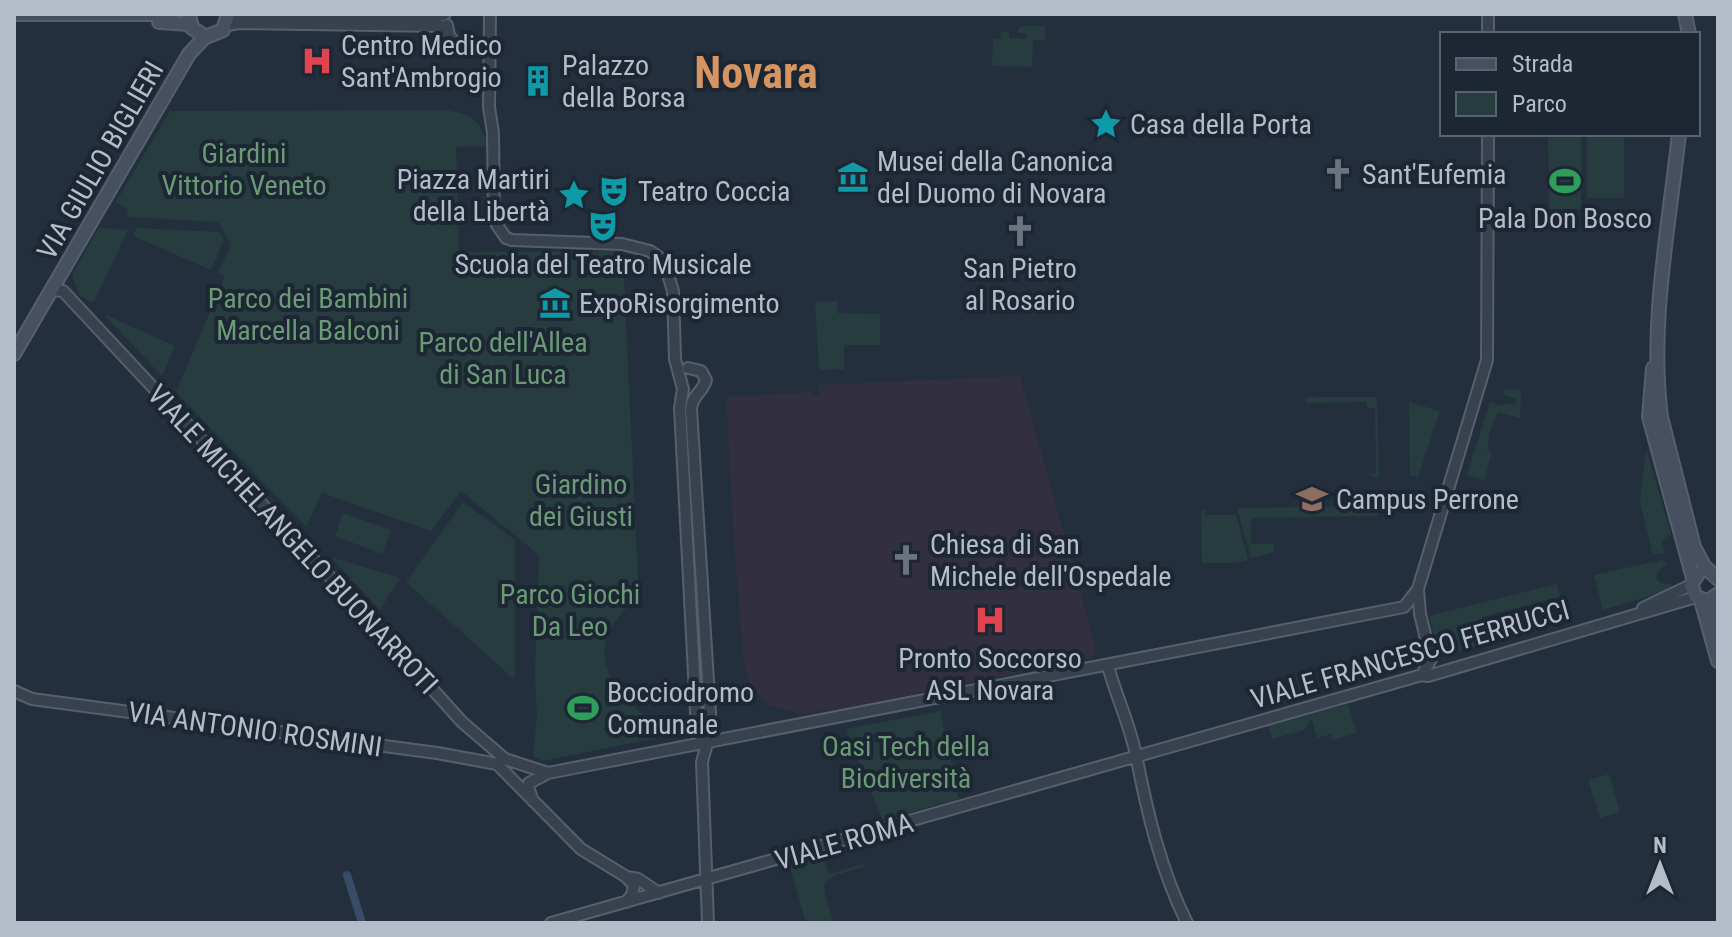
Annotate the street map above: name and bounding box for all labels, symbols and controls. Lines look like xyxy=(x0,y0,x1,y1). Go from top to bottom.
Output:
place label: Centro Medico Sant'Ambrogio xyxy=(341,29,502,94)
legend xyxy=(1440,32,1700,136)
hospital icon: Centro Medico Sant'Ambrogio xyxy=(300,44,334,78)
district label: Novara xyxy=(694,47,818,99)
place label: Palazzo della Borsa xyxy=(562,49,686,114)
text: Strada xyxy=(1512,50,1573,78)
street label: VIA GIULIO BIGLIERI xyxy=(30,55,171,265)
building icon: Palazzo della Borsa xyxy=(521,64,555,98)
text: Parco xyxy=(1512,90,1567,118)
place icon: Casa della Porta xyxy=(1089,107,1123,141)
place label: Casa della Porta xyxy=(1130,108,1312,141)
park label: Giardini Vittorio Veneto xyxy=(162,137,326,202)
place label: Musei della Canonica del Duomo di Novara xyxy=(877,145,1113,210)
church icon: Sant'Eufemia xyxy=(1321,157,1355,191)
place label: Sant'Eufemia xyxy=(1362,158,1506,191)
museum icon: Musei della Canonica del Duomo di Novara xyxy=(836,160,870,194)
place label: Piazza Martiri della Libertà xyxy=(397,163,550,228)
sports icon: Pala Don Bosco xyxy=(1548,164,1582,198)
theatre icon: Teatro Coccia xyxy=(597,174,631,208)
place label: Teatro Coccia xyxy=(638,175,790,208)
place icon: Piazza Martiri della Libertà xyxy=(557,178,591,212)
place label: Pala Don Bosco xyxy=(1478,202,1652,235)
theatre icon: Scuola del Teatro Musicale xyxy=(586,209,620,243)
church icon: San Pietro al Rosario xyxy=(1003,214,1037,248)
place label: Scuola del Teatro Musicale xyxy=(454,248,752,281)
place label: San Pietro al Rosario xyxy=(963,252,1077,317)
park label: Parco dei Bambini Marcella Balconi xyxy=(208,282,408,347)
museum icon: ExpoRisorgimento xyxy=(538,286,572,320)
place label: ExpoRisorgimento xyxy=(579,287,780,320)
park label: Parco dell'Allea di San Luca xyxy=(418,326,588,391)
street label: VIALE MICHELANGELO BUONARROTI xyxy=(141,378,445,701)
park label: Giardino dei Giusti xyxy=(529,468,633,533)
school or university icon: Campus Perrone xyxy=(1295,482,1329,516)
place label: Campus Perrone xyxy=(1336,483,1519,516)
place label: Chiesa di San Michele dell'Ospedale xyxy=(930,528,1171,593)
church icon: Chiesa di San Michele dell'Ospedale xyxy=(889,543,923,577)
park label: Parco Giochi Da Leo xyxy=(500,578,640,643)
street label: VIALE FRANCESCO FERRUCCI xyxy=(1247,593,1573,716)
hospital icon: Pronto Soccorso ASL Novara xyxy=(973,603,1007,637)
place label: Pronto Soccorso ASL Novara xyxy=(898,642,1082,707)
place label: Bocciodromo Comunale xyxy=(607,676,754,741)
sports icon: Bocciodromo Comunale xyxy=(566,691,600,725)
street label: VIA ANTONIO ROSMINI xyxy=(126,695,384,764)
park label: Oasi Tech della Biodiversità xyxy=(822,730,990,795)
street label: VIALE ROMA xyxy=(771,806,917,877)
north arrow xyxy=(1620,825,1700,905)
text: N xyxy=(1653,833,1667,858)

